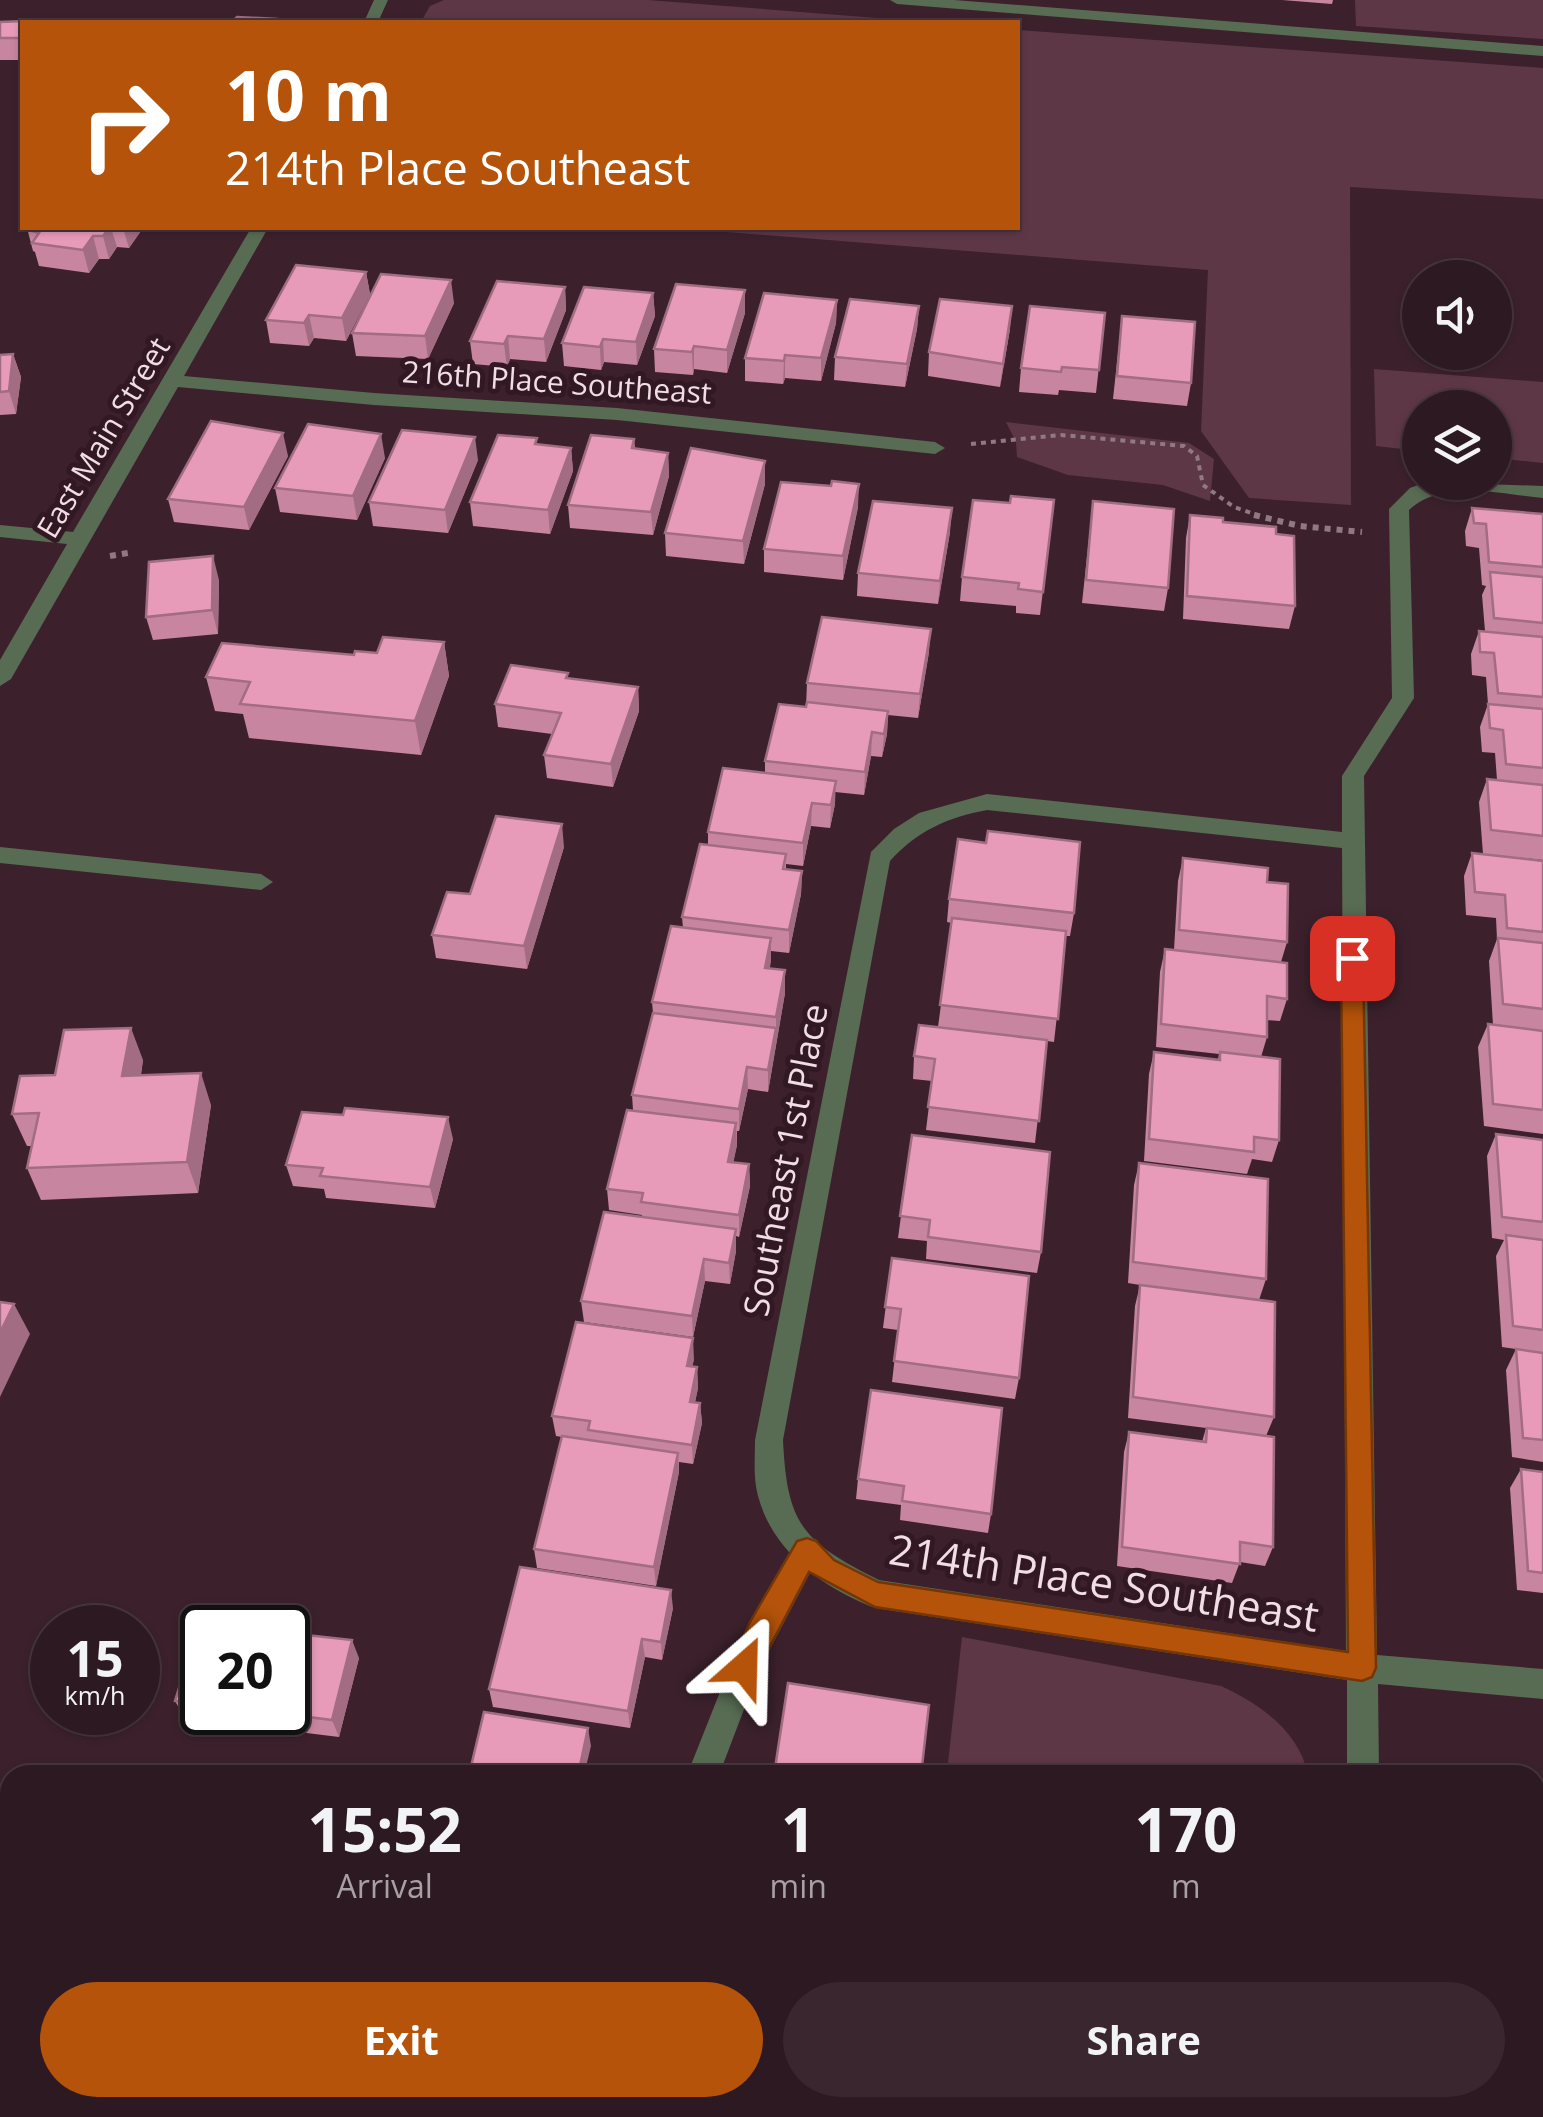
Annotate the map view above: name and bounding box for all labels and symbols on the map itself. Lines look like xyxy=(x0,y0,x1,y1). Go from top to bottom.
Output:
street label: East Main Street xyxy=(27,329,179,545)
street label: 216th Place Southeast xyxy=(401,350,713,413)
pin xyxy=(1310,916,1395,1001)
street label: Southeast 1st Place xyxy=(731,1000,838,1320)
street label: 214th Place Southeast xyxy=(885,1519,1323,1644)
speed limit sign: 20 xyxy=(180,1605,310,1735)
position arrow xyxy=(692,1615,796,1719)

